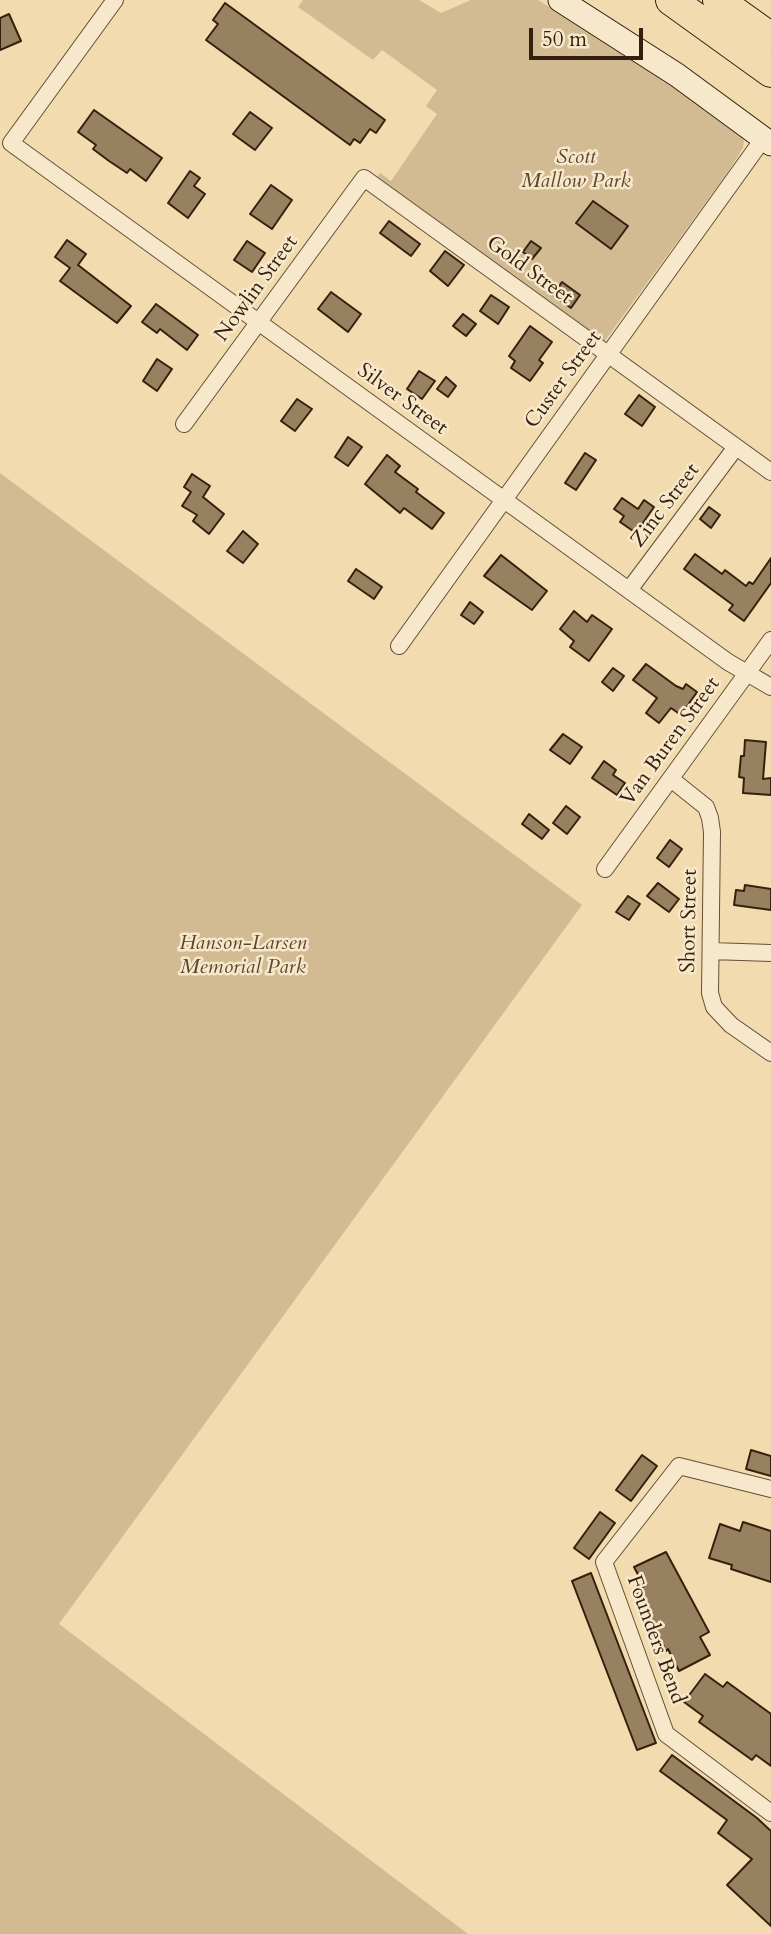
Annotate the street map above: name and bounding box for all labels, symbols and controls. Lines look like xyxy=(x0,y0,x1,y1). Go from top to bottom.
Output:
scale bar xyxy=(533,14,647,58)
text: 50 m xyxy=(542,25,587,54)
park label: Scott Mallow Park xyxy=(521,145,631,195)
street label: Nowlin Street xyxy=(210,231,304,347)
street label: Gold Street xyxy=(481,231,577,311)
street label: Custer Street xyxy=(520,326,608,434)
street label: Silver Street xyxy=(352,359,452,441)
street label: Zinc Street xyxy=(626,459,706,553)
street label: Van Buren Street xyxy=(616,673,726,811)
street label: Short Street xyxy=(676,869,704,973)
park label: Hanson-Larsen Memorial Park xyxy=(179,931,307,981)
street label: Founders Bend xyxy=(620,1572,690,1708)

